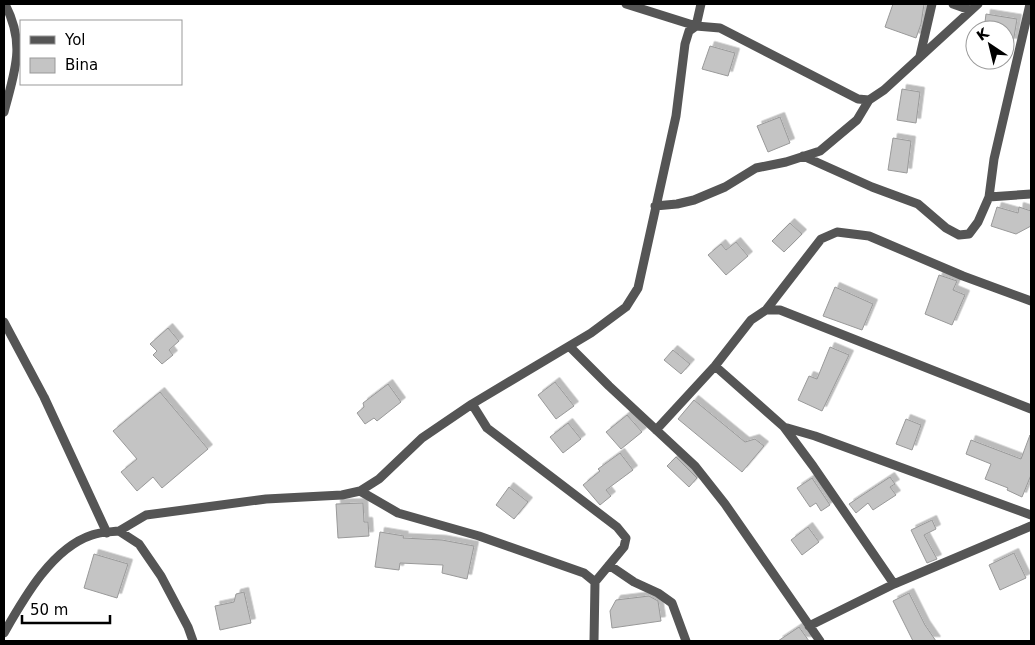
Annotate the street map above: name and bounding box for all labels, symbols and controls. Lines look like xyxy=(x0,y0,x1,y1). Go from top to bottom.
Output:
legend xyxy=(20,20,182,85)
north arrow xyxy=(965,20,1015,70)
text: K xyxy=(974,24,993,44)
text: Yol xyxy=(64,31,86,49)
text: Bina xyxy=(65,56,98,74)
scale bar xyxy=(22,592,110,624)
text: 50 m xyxy=(30,601,68,619)

